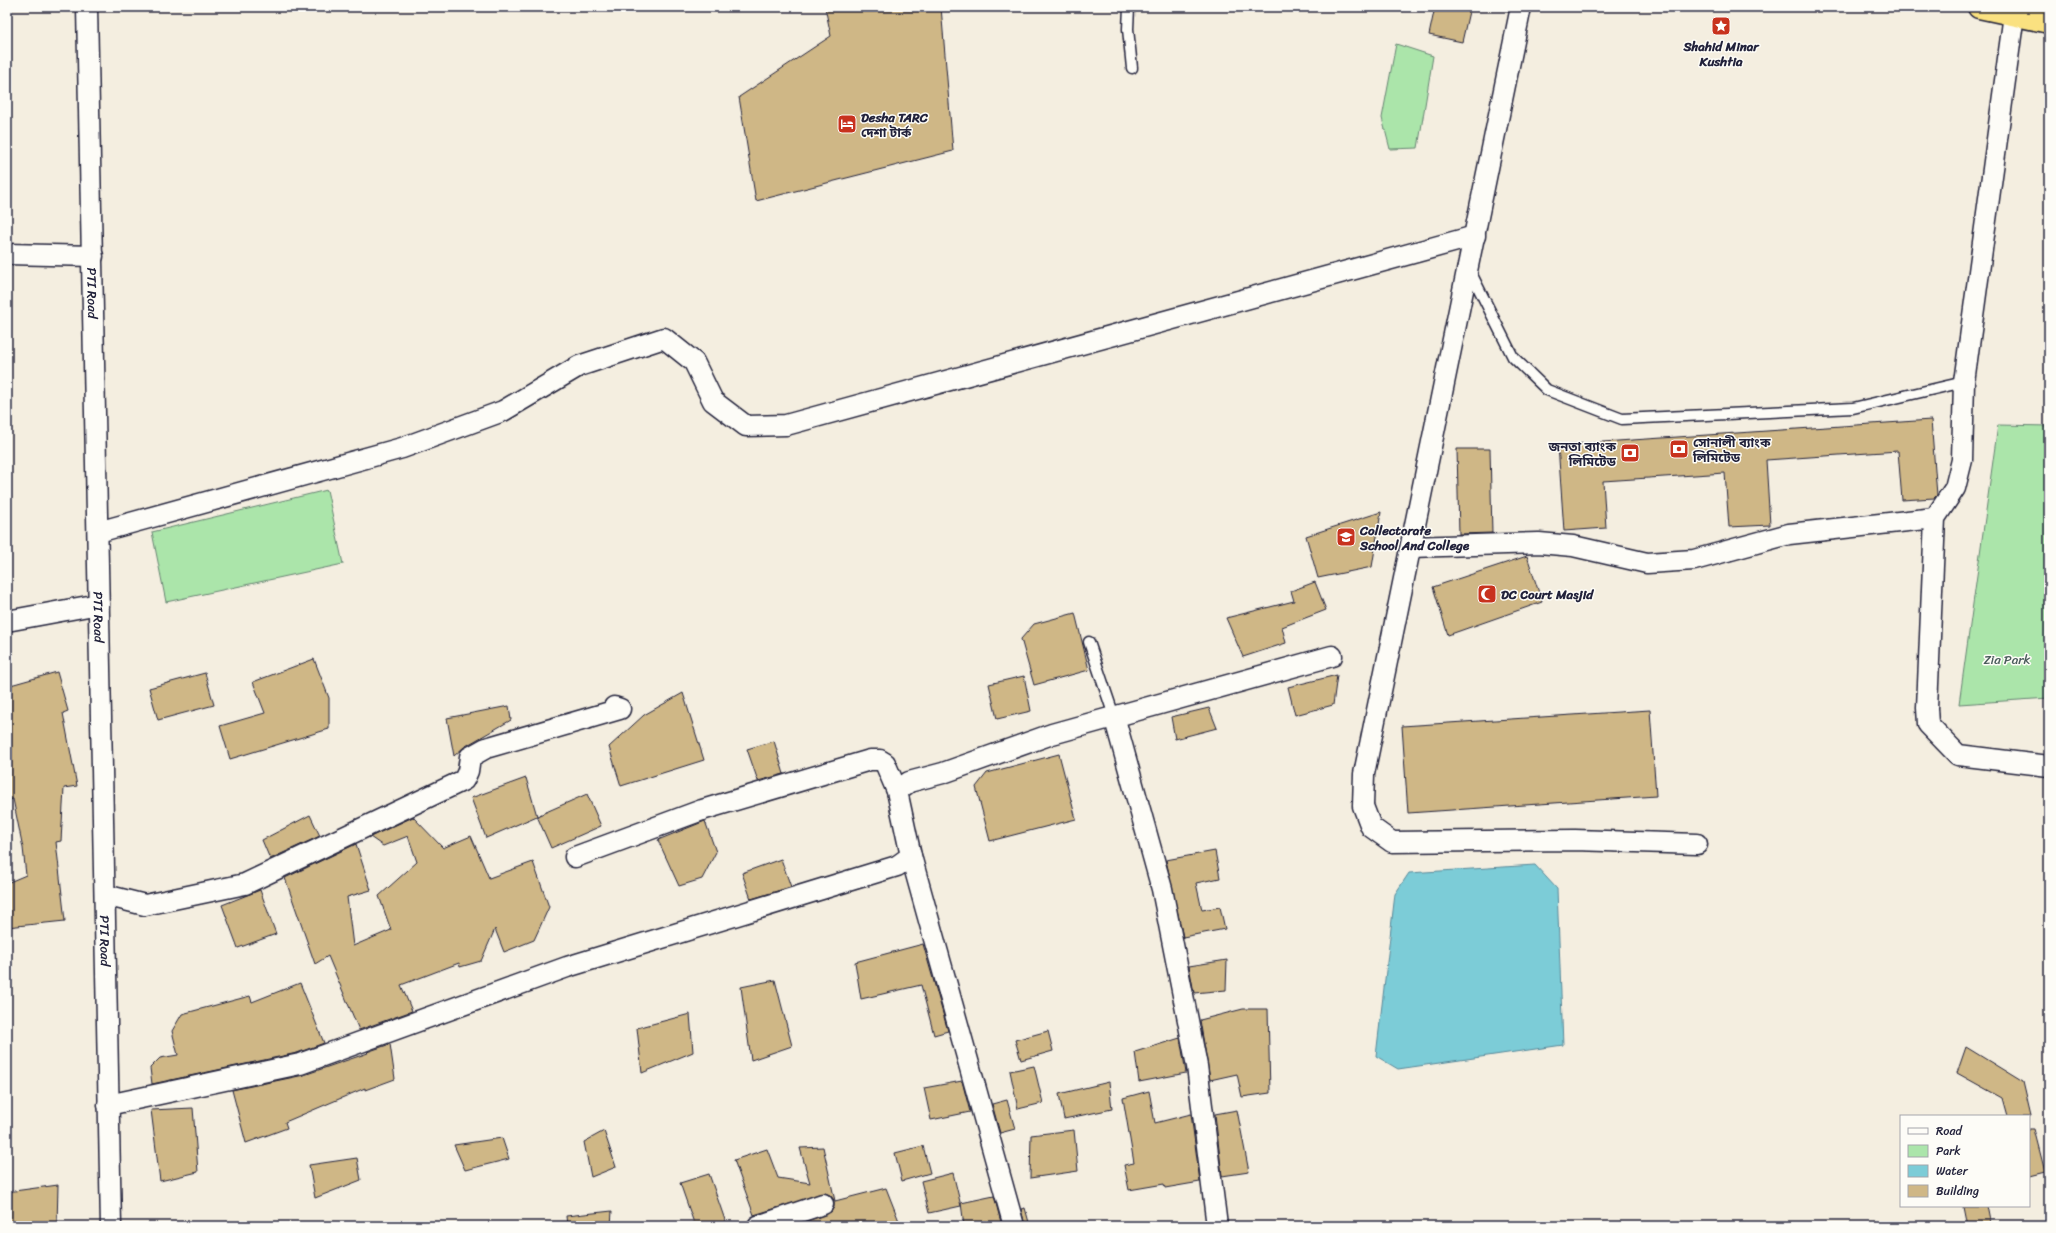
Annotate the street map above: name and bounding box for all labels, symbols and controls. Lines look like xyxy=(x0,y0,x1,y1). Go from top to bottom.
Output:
place icon: Shahid Minar Kushtia xyxy=(1710,15,1732,37)
place label: Shahid Minar Kushtia xyxy=(1682,35,1760,73)
place label: Desha TARC দেশা টার্ক xyxy=(861,106,929,144)
hotel icon: Desha TARC দেশা টার্ক xyxy=(836,113,858,135)
street label: PTI Road xyxy=(81,267,105,320)
place label: সোনালী ব্যাংক লিমিটেড xyxy=(1692,431,1771,469)
place label: জনতা ব্যাংক লিমিটেড xyxy=(1547,435,1617,473)
bank icon: সোনালী ব্যাংক লিমিটেড xyxy=(1668,438,1690,460)
bank icon: জনতা ব্যাংক লিমিটেড xyxy=(1619,442,1641,464)
place label: Collectorate School And College xyxy=(1359,519,1470,557)
school or university icon: Collectorate School And College xyxy=(1335,526,1357,548)
mosque icon: DC Court Masjid xyxy=(1476,583,1498,605)
place label: DC Court Masjid xyxy=(1501,583,1594,606)
street label: PTI Road xyxy=(87,591,111,644)
park label: Zia Park xyxy=(1984,648,2031,671)
street label: PTI Road xyxy=(93,915,117,968)
legend xyxy=(1900,1115,2030,1207)
text: Road xyxy=(1936,1120,1963,1142)
text: Park xyxy=(1936,1140,1961,1162)
text: Water xyxy=(1936,1160,1969,1182)
text: Building xyxy=(1936,1180,1979,1202)

